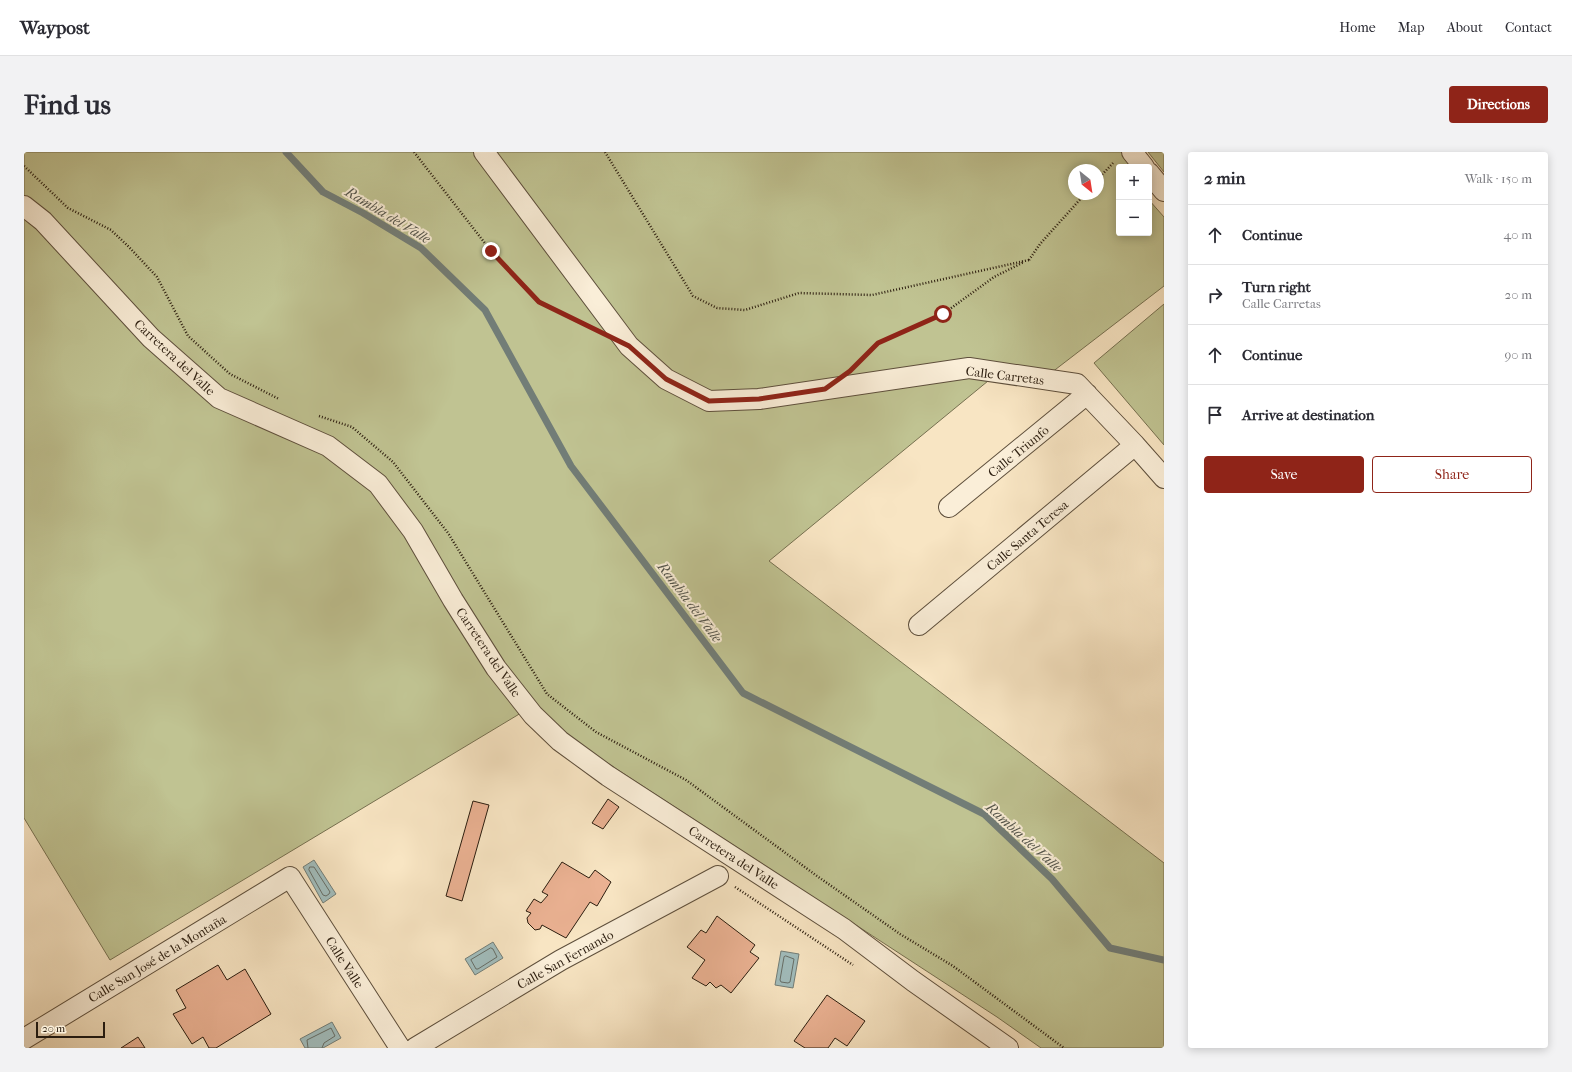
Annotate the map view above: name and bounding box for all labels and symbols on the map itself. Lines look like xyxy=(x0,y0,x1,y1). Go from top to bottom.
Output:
north arrow xyxy=(1068,164,1104,200)
water label: Rambla del Valle xyxy=(341,183,434,248)
route end xyxy=(482,242,500,260)
route start xyxy=(934,305,952,323)
street label: Carretera del Valle xyxy=(131,316,218,399)
street label: Calle Carretas xyxy=(965,363,1045,388)
street label: Calle Triunfo xyxy=(985,422,1052,480)
street label: Calle Santa Teresa xyxy=(984,496,1072,574)
water label: Rambla del Valle xyxy=(653,558,726,646)
street label: Carretera del Valle xyxy=(453,605,524,700)
water label: Rambla del Valle xyxy=(982,798,1065,876)
street label: Carretera del Valle xyxy=(686,823,782,892)
street label: Calle San José de la Montaña xyxy=(86,911,230,1006)
street label: Calle San Fernando xyxy=(514,927,616,992)
street label: Calle Valle xyxy=(322,934,367,991)
scale bar xyxy=(36,1020,105,1039)

